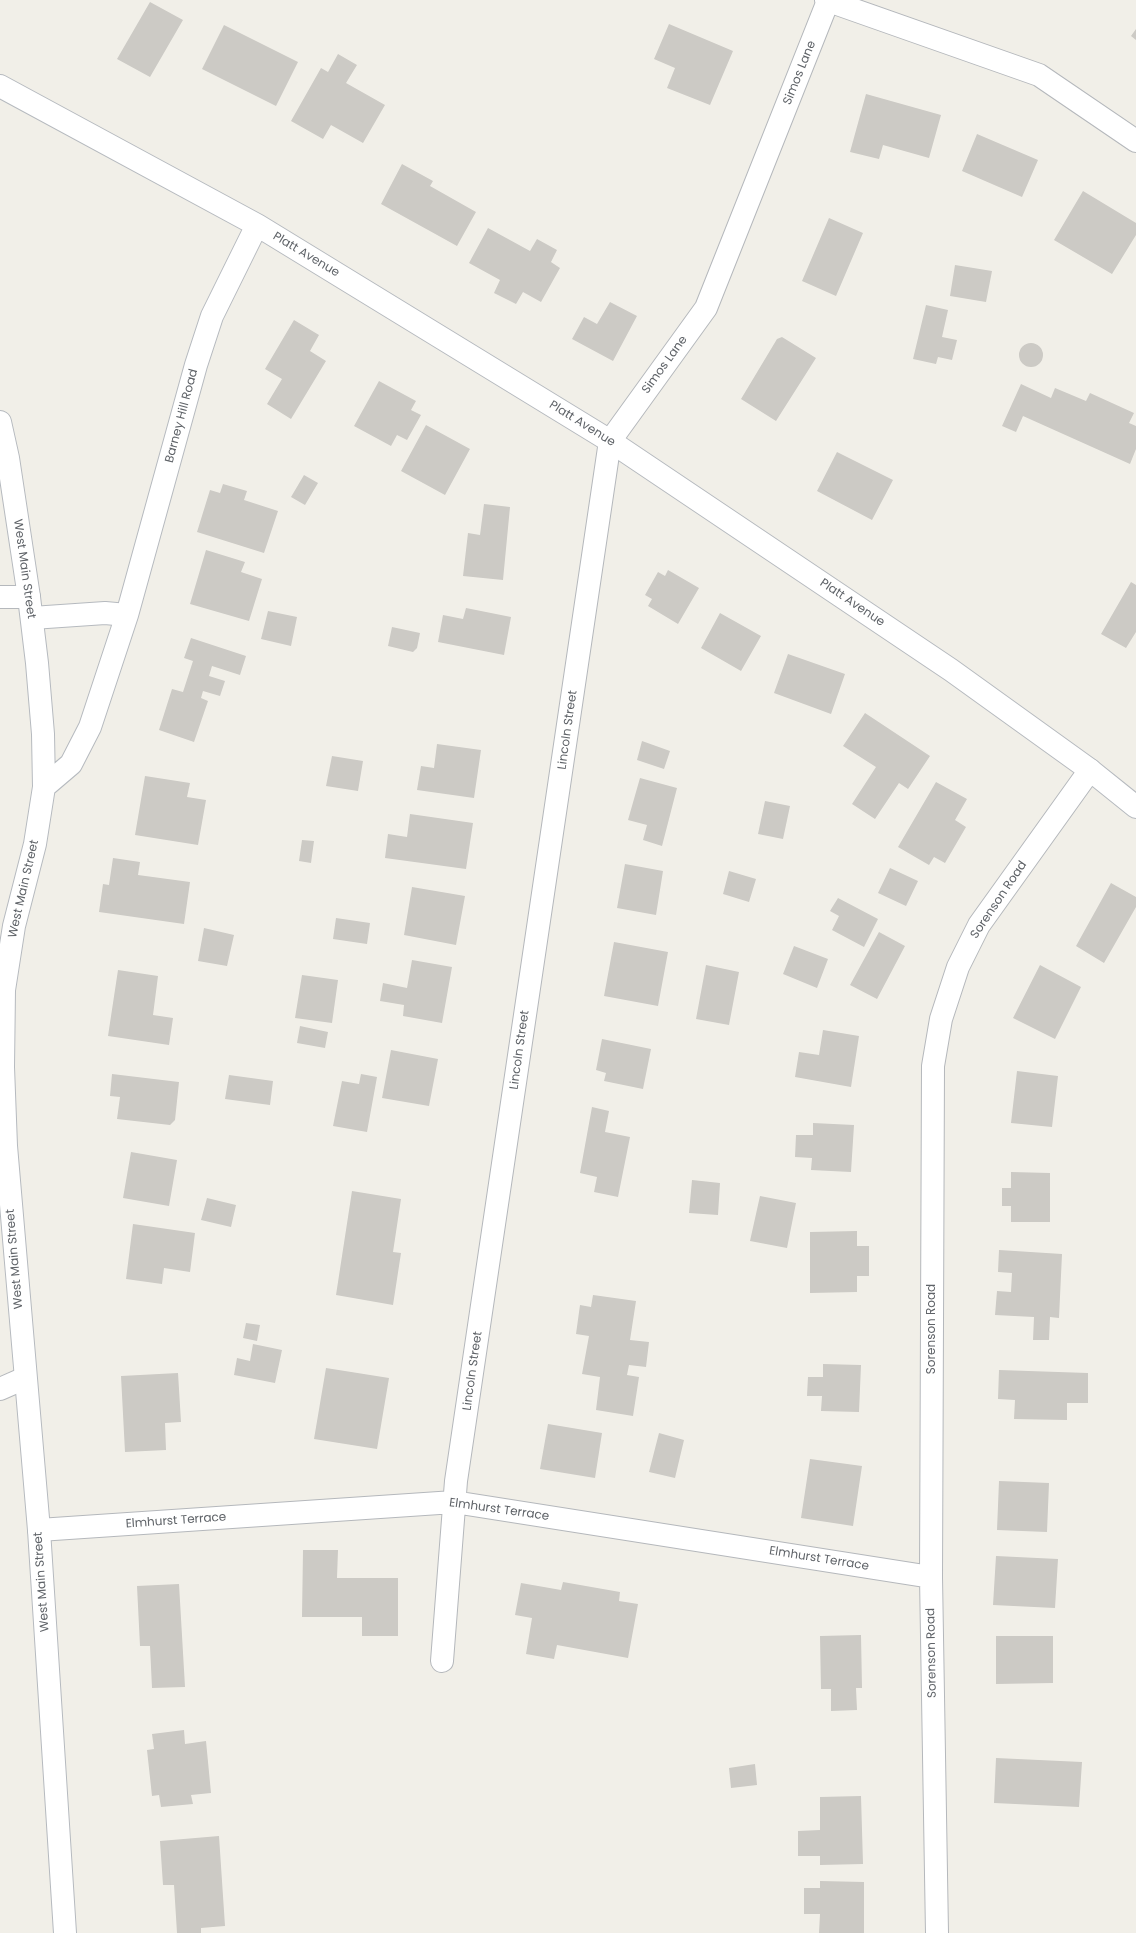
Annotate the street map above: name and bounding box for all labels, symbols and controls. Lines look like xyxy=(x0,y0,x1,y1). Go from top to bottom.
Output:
street label: Simos Lane xyxy=(781,39,819,107)
street label: Platt Avenue xyxy=(270,230,342,280)
street label: Simos Lane xyxy=(639,333,691,397)
street label: Barney Hill Road xyxy=(163,367,201,465)
street label: Platt Avenue xyxy=(546,398,618,450)
street label: West Main Street xyxy=(10,518,38,620)
street label: Platt Avenue xyxy=(817,576,887,630)
street label: Lincoln Street xyxy=(555,690,581,770)
street label: West Main Street xyxy=(6,838,42,940)
street label: Sorenson Road xyxy=(968,859,1030,941)
street label: Lincoln Street xyxy=(507,1010,533,1090)
street label: West Main Street xyxy=(3,1208,27,1310)
street label: Sorenson Road xyxy=(925,1284,939,1374)
street label: Lincoln Street xyxy=(460,1331,486,1411)
street label: Elmhurst Terrace xyxy=(448,1496,550,1524)
street label: Elmhurst Terrace xyxy=(125,1510,227,1532)
street label: West Main Street xyxy=(31,1531,53,1633)
street label: Elmhurst Terrace xyxy=(768,1544,870,1574)
street label: Sorenson Road xyxy=(924,1608,940,1698)

